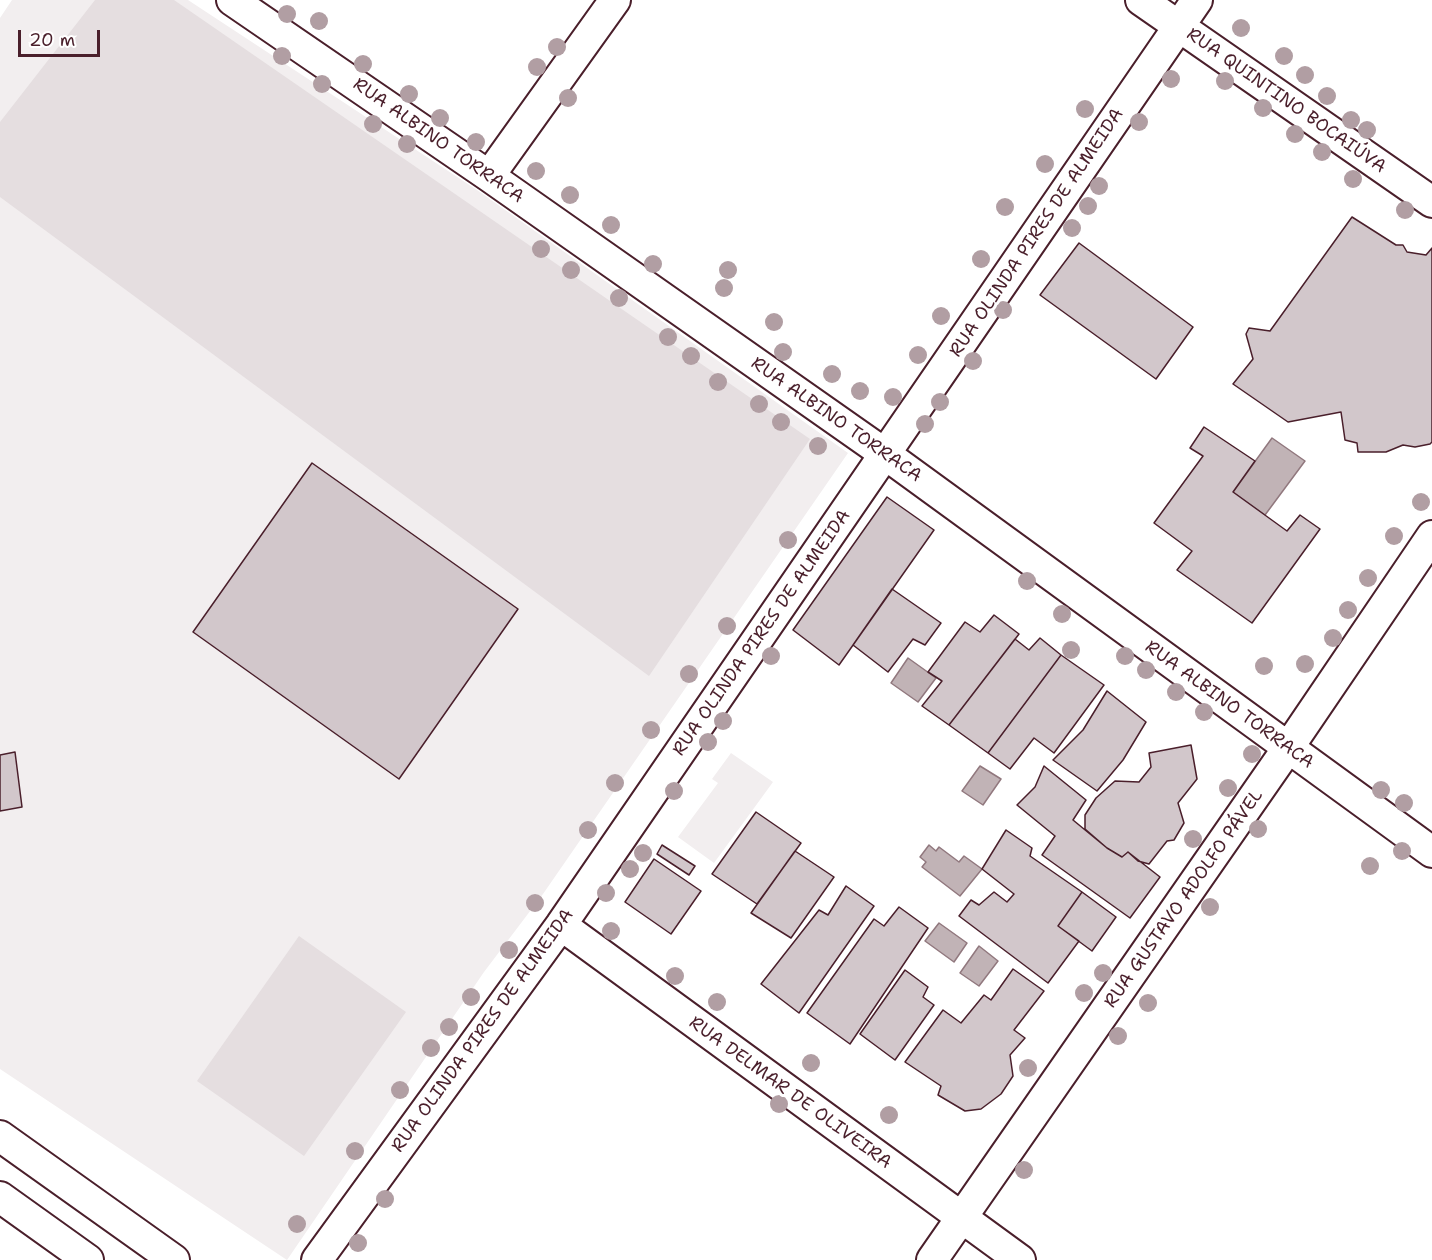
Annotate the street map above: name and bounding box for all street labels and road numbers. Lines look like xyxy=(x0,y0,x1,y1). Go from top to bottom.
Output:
street label: RUA QUINTINO BOCAIÚVA xyxy=(1182,24,1390,178)
street label: RUA ALBINO TORRACA xyxy=(348,74,528,208)
street label: RUA OLINDA PIRES DE ALMEIDA xyxy=(945,105,1129,361)
street label: RUA ALBINO TORRACA xyxy=(746,353,926,487)
street label: RUA OLINDA PIRES DE ALMEIDA xyxy=(668,506,856,760)
street label: RUA ALBINO TORRACA xyxy=(1140,636,1318,774)
street label: RUA GUSTAVO ADOLFO PÁVEL xyxy=(1100,786,1268,1012)
street label: RUA OLINDA PIRES DE ALMEIDA xyxy=(387,905,579,1157)
street label: RUA DELMAR DE OLIVEIRA xyxy=(684,1012,896,1174)

